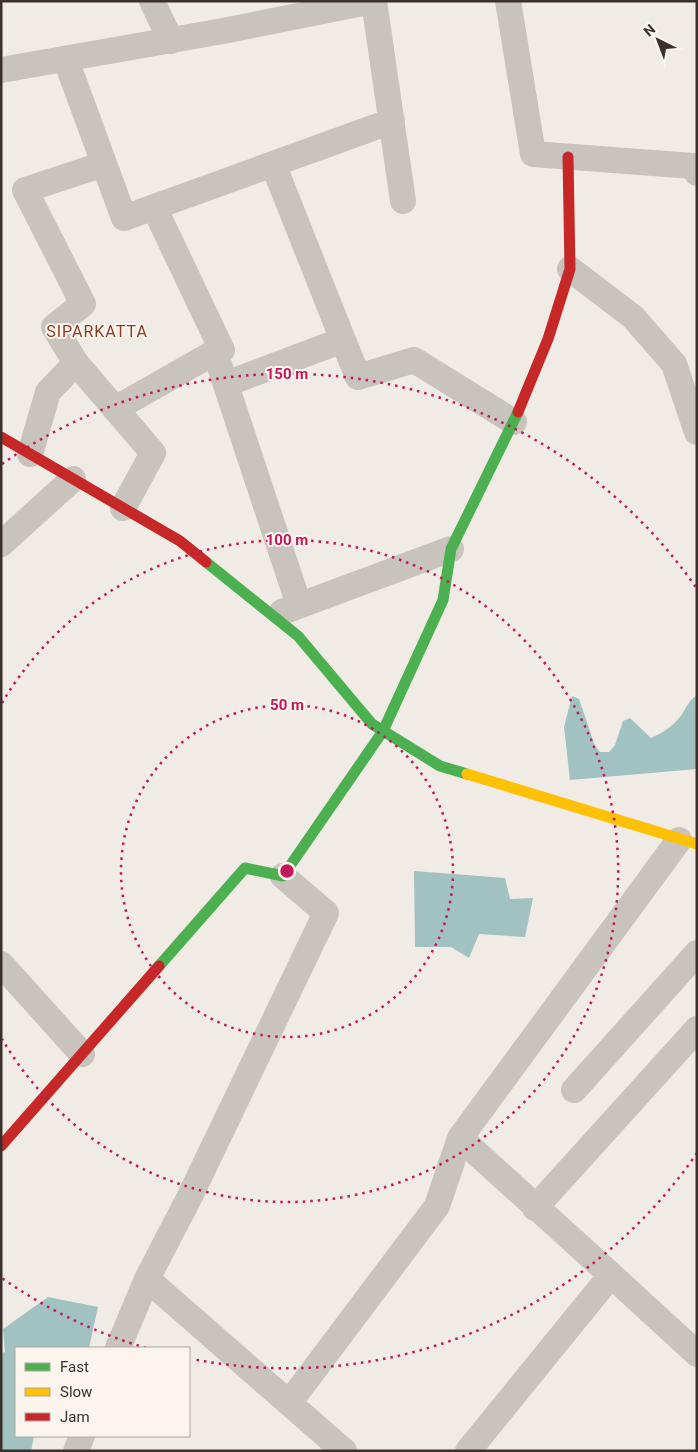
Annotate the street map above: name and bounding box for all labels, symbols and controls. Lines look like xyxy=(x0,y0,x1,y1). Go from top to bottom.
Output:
north arrow xyxy=(633,15,683,65)
text: N xyxy=(640,21,658,40)
district label: SIPARKATTA xyxy=(46,322,148,341)
text: 150 m xyxy=(266,365,308,383)
text: 100 m xyxy=(266,531,308,549)
text: 50 m xyxy=(270,696,304,714)
centre of rings xyxy=(278,862,296,880)
legend xyxy=(15,1347,190,1437)
text: Fast xyxy=(60,1358,89,1376)
text: Slow xyxy=(60,1383,92,1401)
text: Jam xyxy=(60,1408,90,1426)

